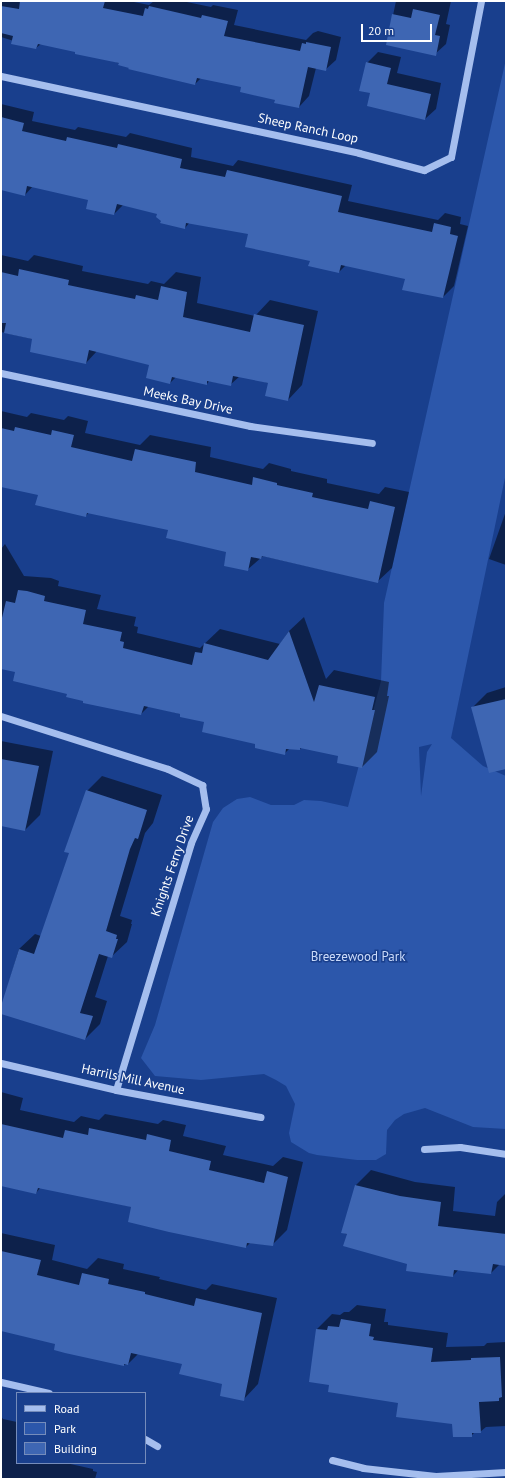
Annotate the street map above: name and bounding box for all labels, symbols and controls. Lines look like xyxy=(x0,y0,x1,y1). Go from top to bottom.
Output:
scale bar xyxy=(363,16,434,42)
text: 20 m xyxy=(368,23,394,38)
street label: Sheep Ranch Loop xyxy=(256,111,360,147)
street label: Meeks Bay Drive xyxy=(142,384,234,418)
street label: Knights Ferry Drive xyxy=(148,813,198,919)
park label: Breezewood Park xyxy=(311,949,405,965)
street label: Harrils Mill Avenue xyxy=(80,1061,186,1099)
legend xyxy=(16,1392,146,1464)
text: Road xyxy=(54,1401,79,1416)
text: Park xyxy=(54,1421,76,1436)
text: Building xyxy=(54,1441,97,1456)

